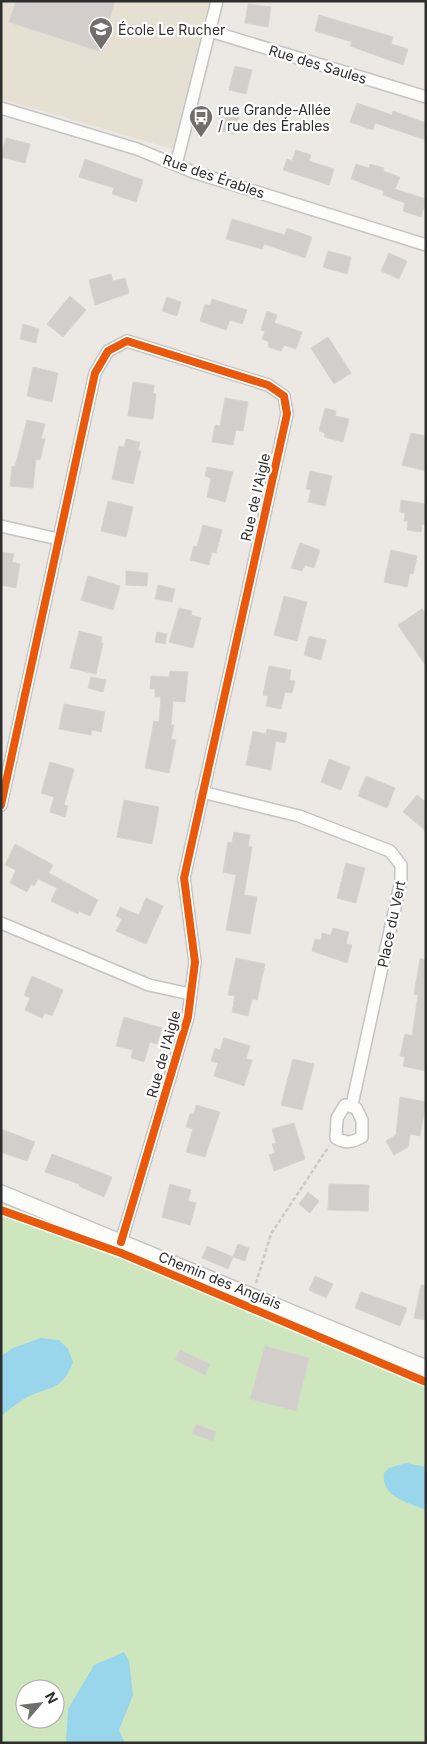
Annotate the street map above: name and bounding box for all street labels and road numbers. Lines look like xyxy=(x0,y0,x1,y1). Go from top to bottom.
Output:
street label: Rue des Saules xyxy=(267,41,369,87)
street label: Rue des Érables xyxy=(161,151,267,201)
street label: Rue de l'Aigle xyxy=(237,451,273,543)
street label: Place du Vert xyxy=(374,879,409,969)
street label: Rue de l'Aigle xyxy=(142,1008,184,1100)
street label: Chemin des Anglais xyxy=(156,1248,284,1312)

